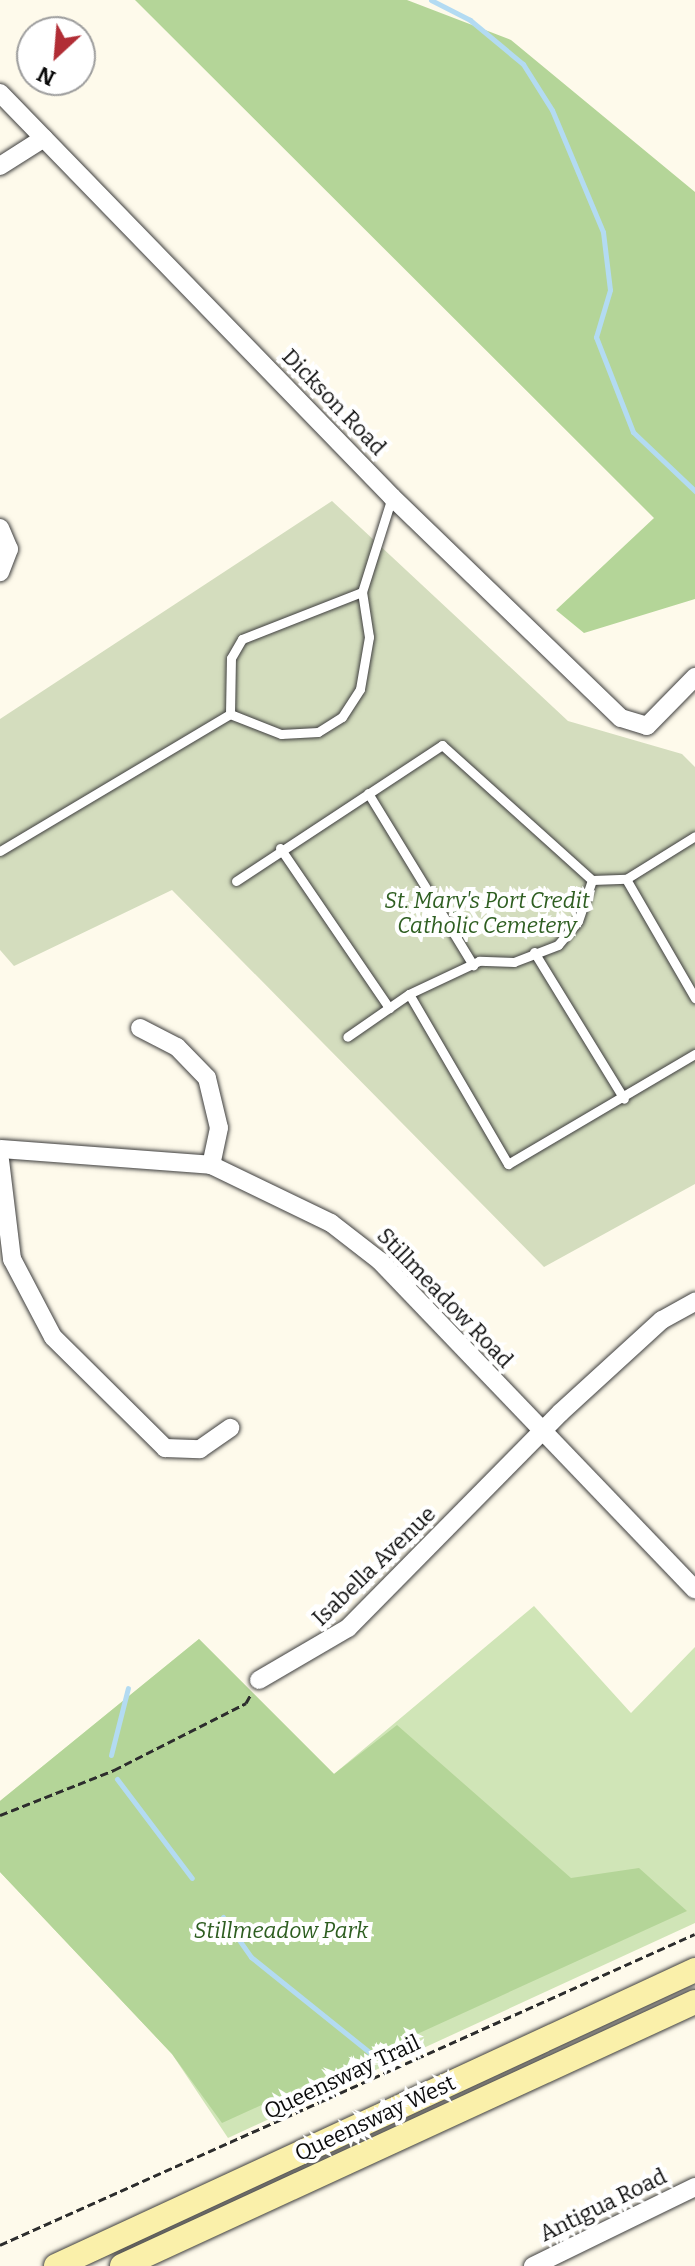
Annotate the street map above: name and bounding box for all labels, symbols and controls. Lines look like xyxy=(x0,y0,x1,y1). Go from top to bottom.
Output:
north arrow xyxy=(16,16,96,96)
text: N xyxy=(33,60,60,92)
street label: Dickson Road xyxy=(277,343,391,461)
park label: St. Mary's Port Credit Catholic Cemetery xyxy=(384,887,590,938)
street label: Stillmeadow Road xyxy=(372,1223,518,1373)
street label: Isabella Avenue xyxy=(307,1501,441,1631)
park label: Stillmeadow Park xyxy=(194,1918,368,1944)
street label: Queensway Trail xyxy=(260,2029,424,2125)
street label: Queensway West xyxy=(291,2069,459,2167)
street label: Antigua Road xyxy=(535,2163,671,2247)

